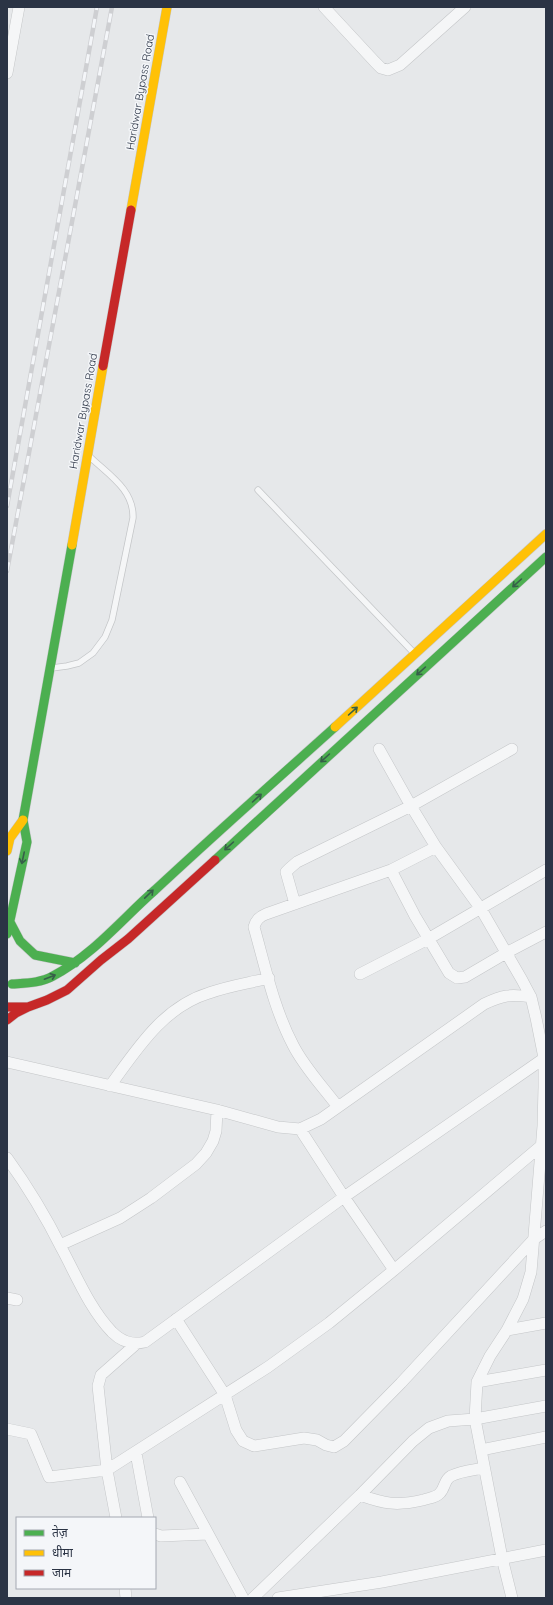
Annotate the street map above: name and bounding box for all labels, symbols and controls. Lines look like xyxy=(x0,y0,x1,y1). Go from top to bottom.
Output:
street label: Haridwar Bypass Road xyxy=(123,33,157,151)
street label: Haridwar Bypass Road xyxy=(66,352,100,470)
one-way arrow xyxy=(512,579,522,588)
one-way arrow xyxy=(416,666,426,676)
one-way arrow xyxy=(348,706,358,716)
one-way arrow xyxy=(320,754,330,763)
one-way arrow xyxy=(251,794,262,803)
one-way arrow xyxy=(224,841,234,850)
one-way arrow xyxy=(19,852,27,865)
one-way arrow xyxy=(144,890,154,899)
one-way arrow xyxy=(44,973,56,981)
legend xyxy=(16,1517,156,1589)
text: तेज़ xyxy=(52,1525,69,1540)
text: धीमा xyxy=(52,1545,74,1560)
text: जाम xyxy=(52,1565,72,1580)

